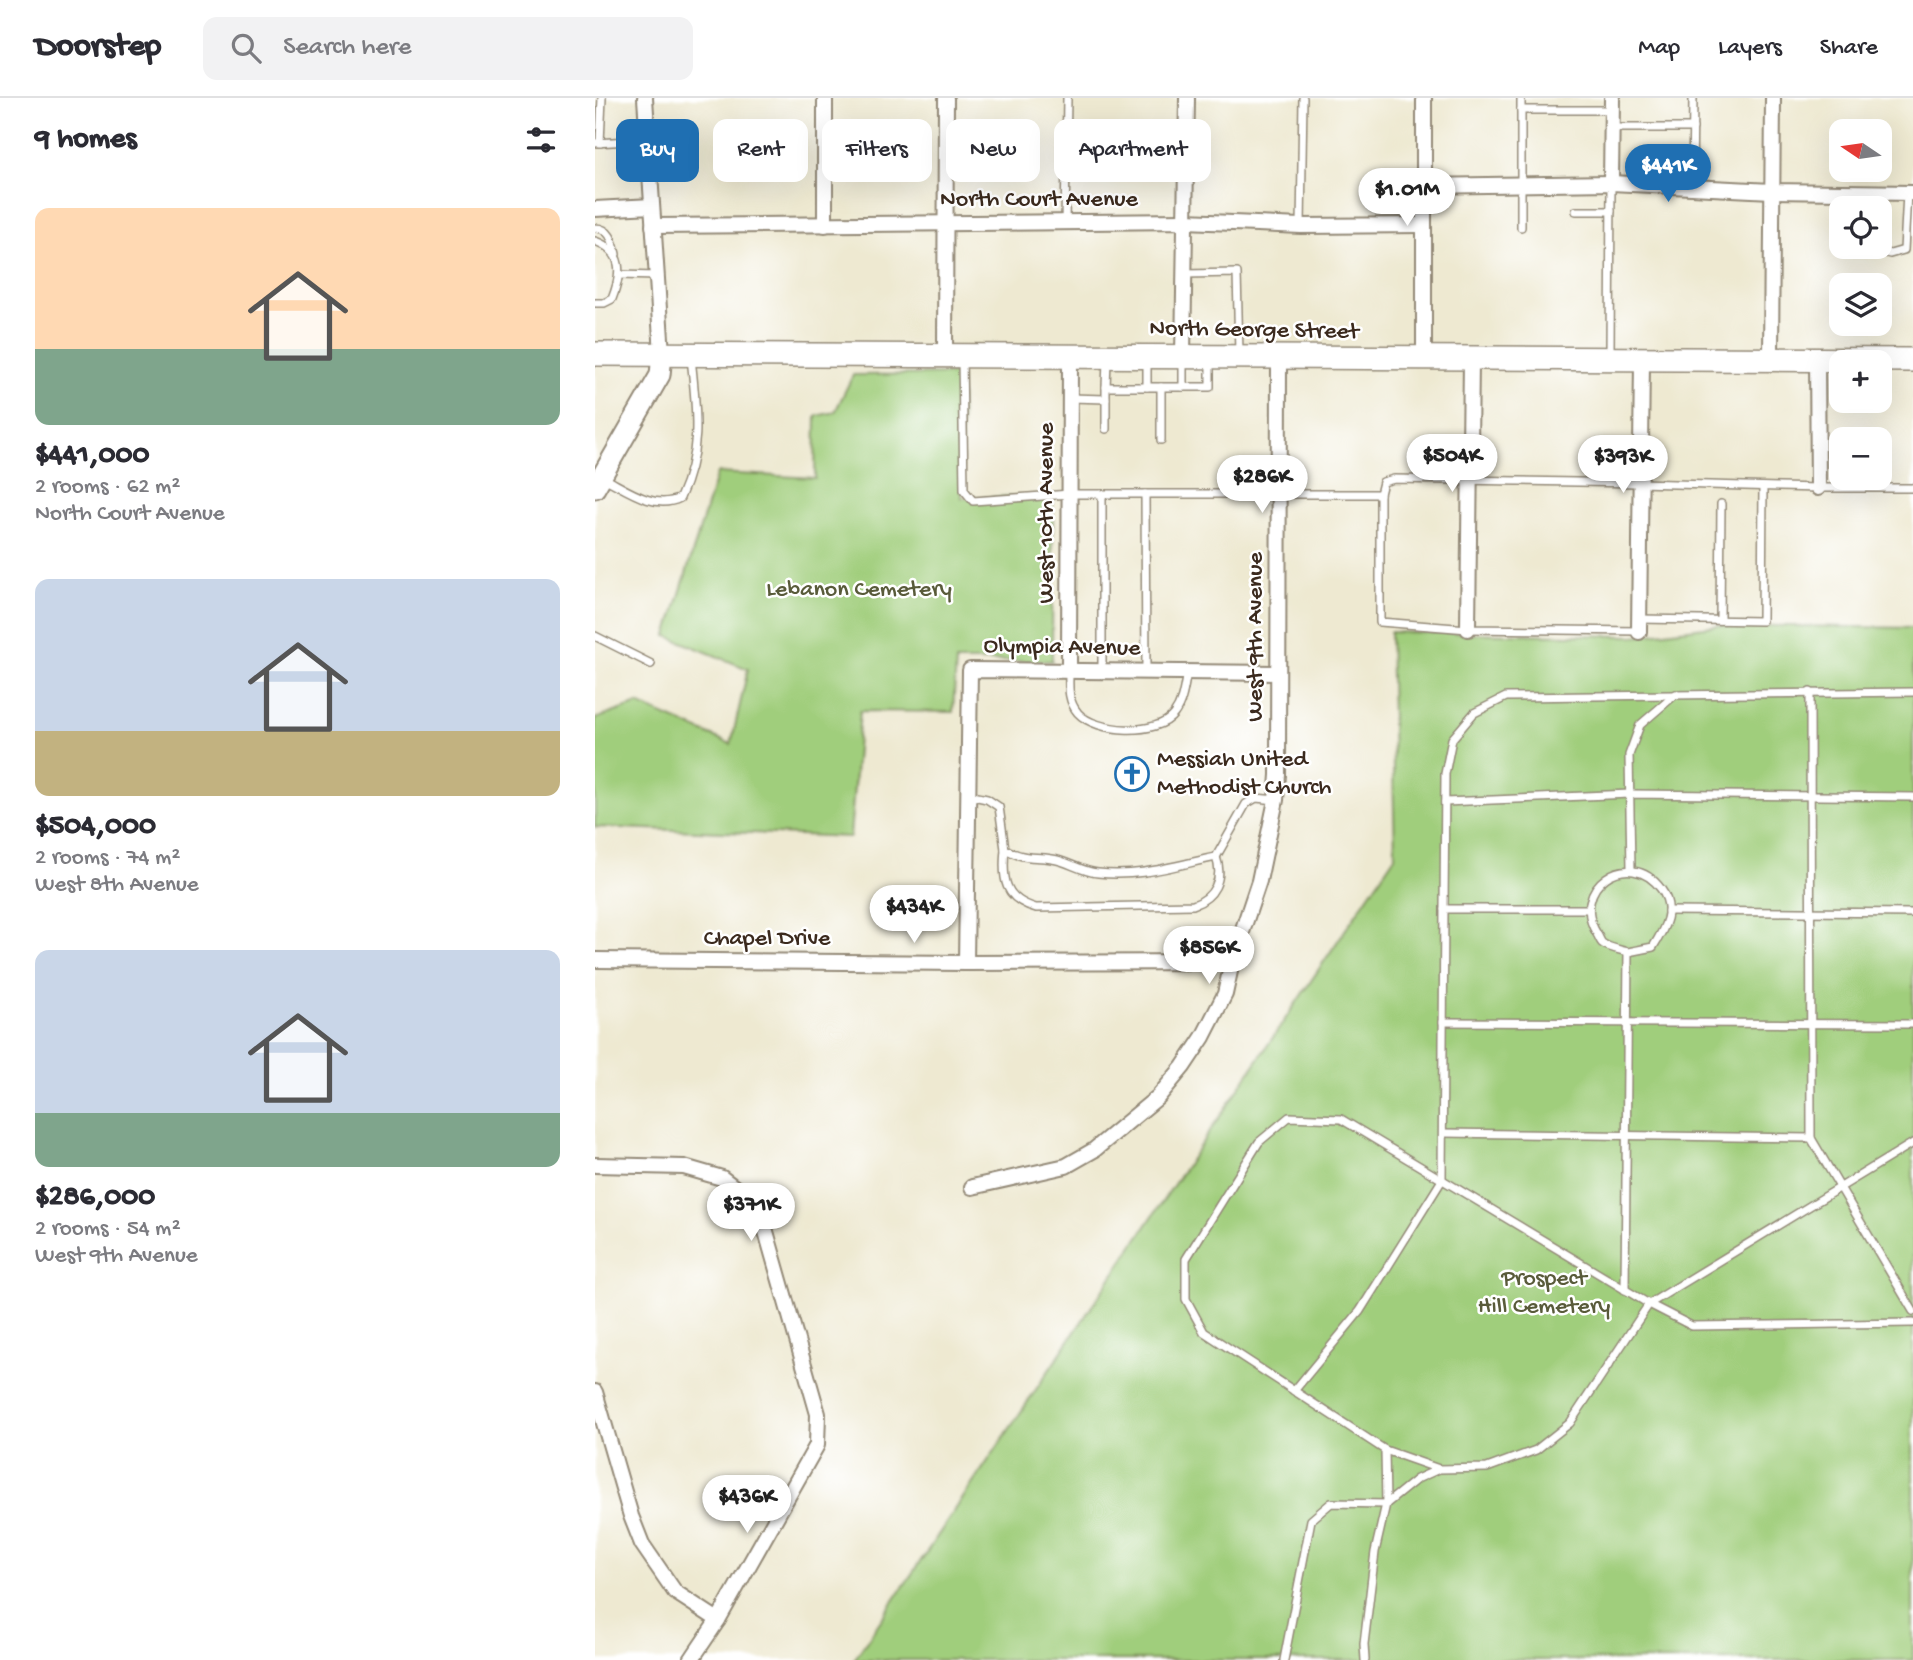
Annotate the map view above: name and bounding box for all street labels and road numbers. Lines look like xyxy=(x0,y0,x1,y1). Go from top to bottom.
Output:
street label: North Court Avenue xyxy=(940,186,1139,215)
street label: North George Street xyxy=(1149,315,1361,347)
street label: West 10th Avenue xyxy=(1033,422,1062,603)
street label: West 9th Avenue xyxy=(1242,552,1271,722)
street label: Olympia Avenue xyxy=(983,632,1141,664)
street label: Chapel Drive xyxy=(704,925,831,954)

